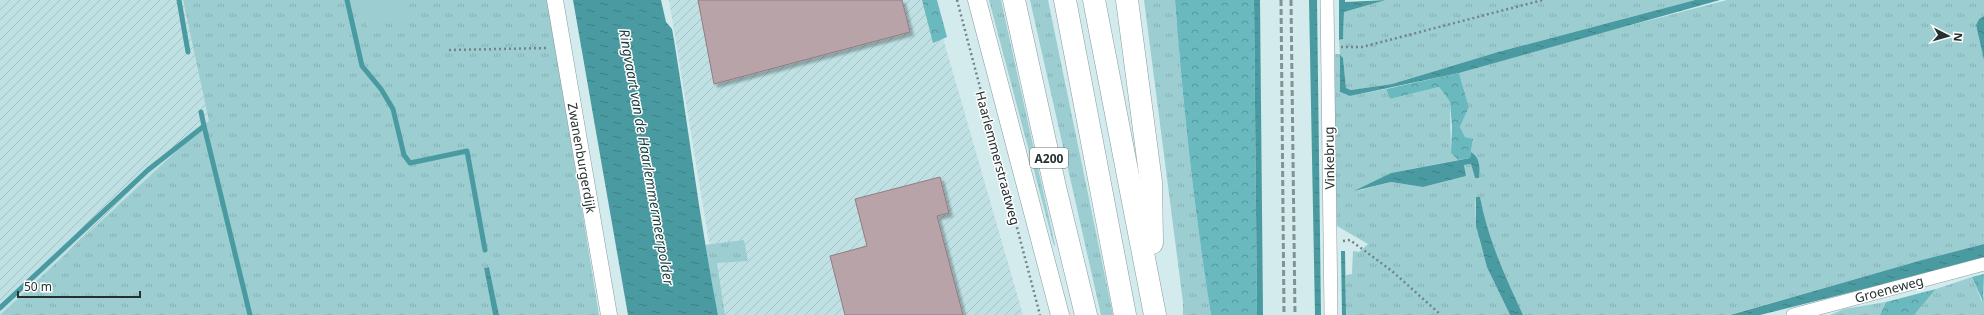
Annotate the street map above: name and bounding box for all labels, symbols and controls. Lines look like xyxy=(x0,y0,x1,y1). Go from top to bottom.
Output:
north arrow xyxy=(1928,16,1968,56)
water label: Ringvaart van de Haarlemmermeerpolder xyxy=(615,27,679,287)
text: N xyxy=(1951,32,1966,42)
street label: Haarlemmerstraatweg xyxy=(971,89,1025,227)
street label: Zwanenburgerdijk xyxy=(563,101,601,215)
street label: Vinkebrug xyxy=(1319,126,1339,190)
road number: A200 xyxy=(1030,148,1068,168)
street label: Groeneweg xyxy=(1853,271,1925,307)
scale bar xyxy=(18,273,140,299)
text: 50 m xyxy=(24,278,52,295)

